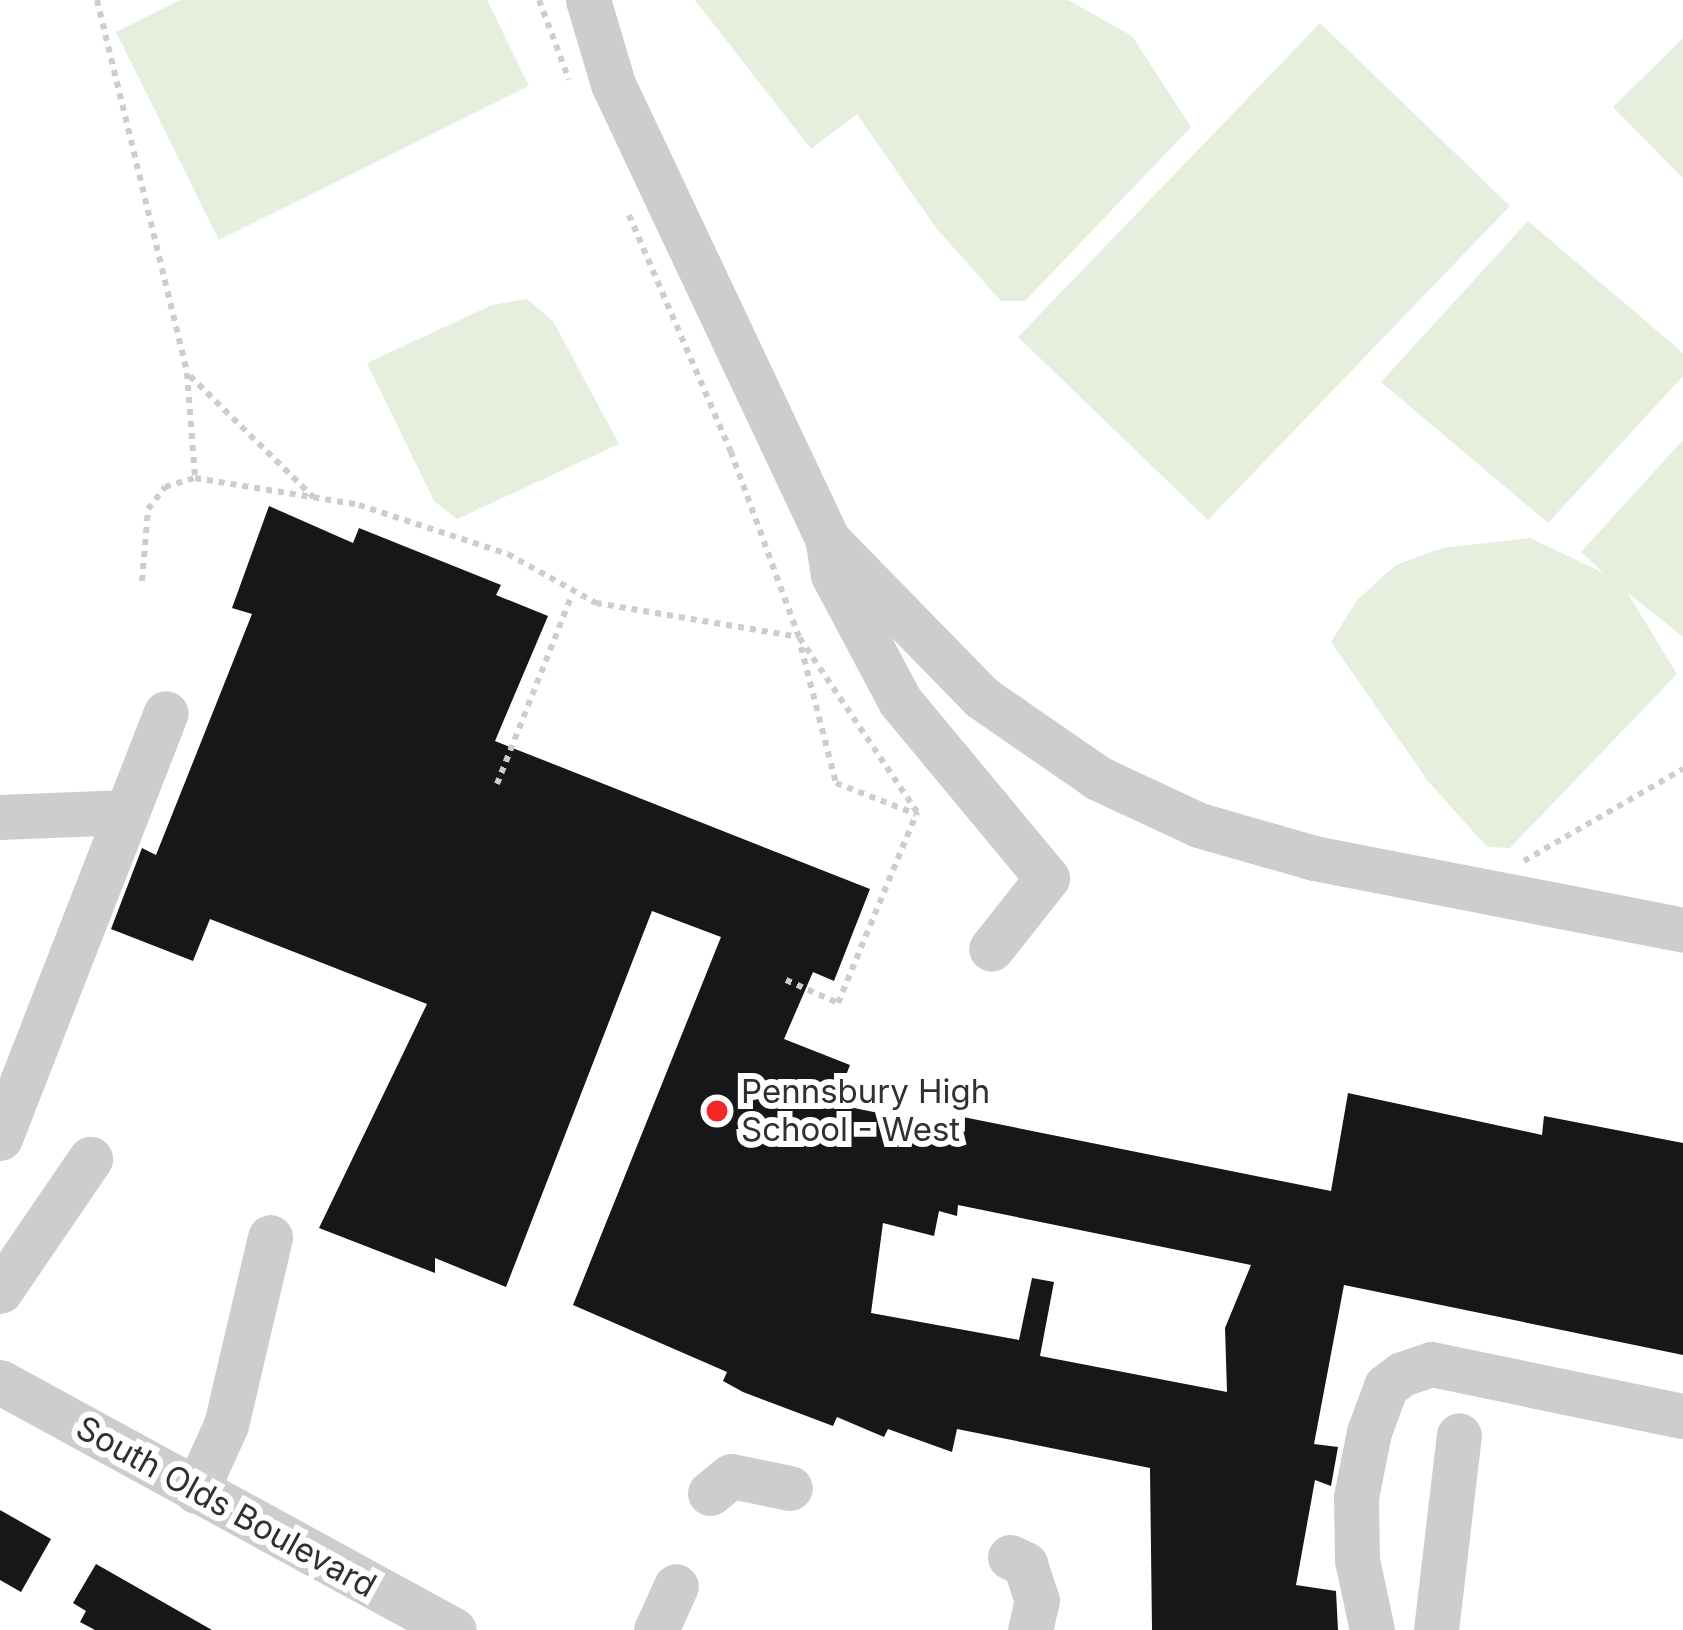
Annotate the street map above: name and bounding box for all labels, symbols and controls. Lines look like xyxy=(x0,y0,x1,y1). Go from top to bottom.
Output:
place label: Pennsbury High School - West xyxy=(741,1072,990,1150)
marker: Pennsbury High School - West xyxy=(704,1098,730,1124)
street label: South Olds Boulevard xyxy=(69,1408,383,1606)

